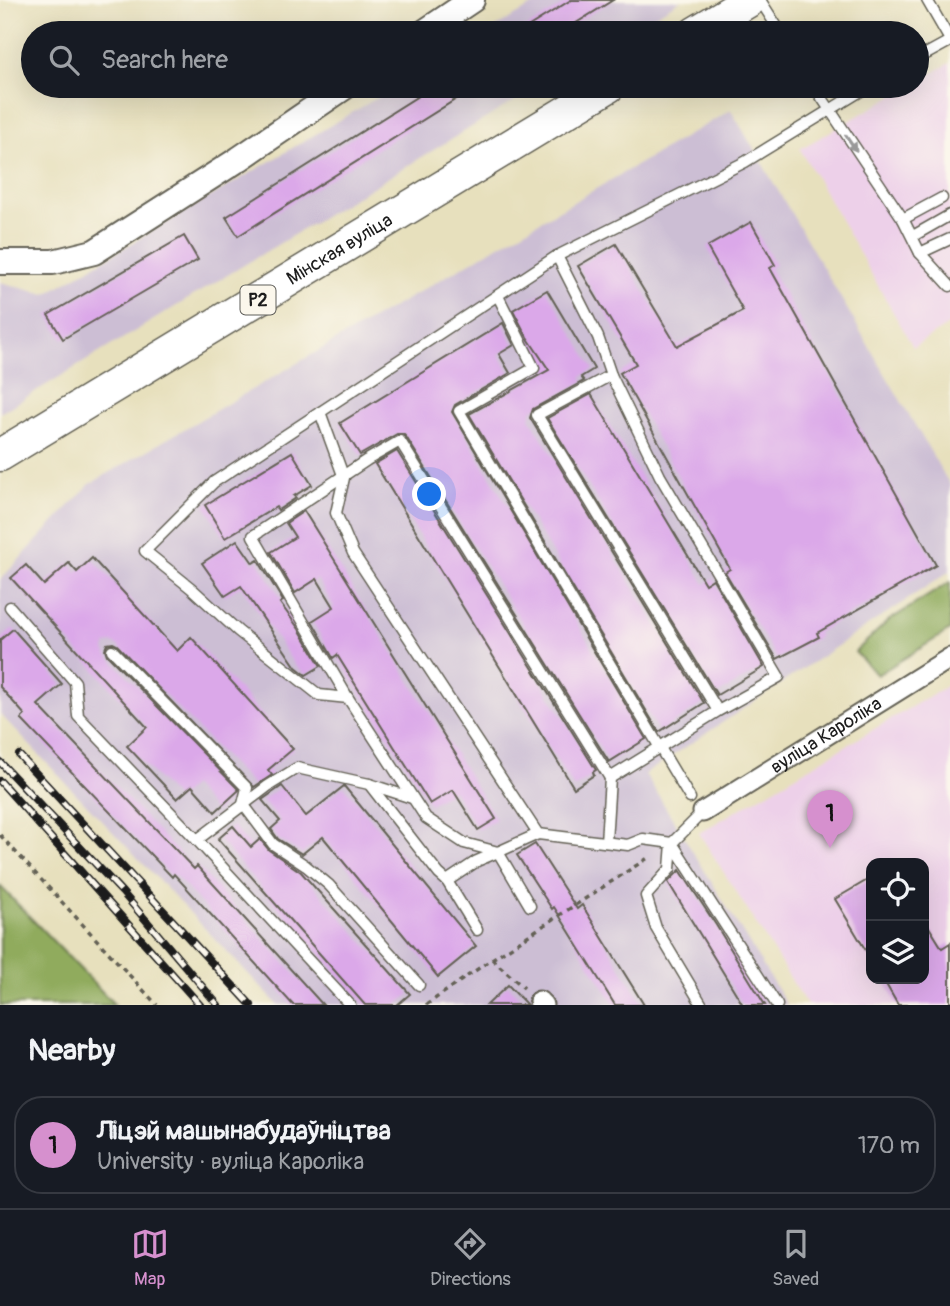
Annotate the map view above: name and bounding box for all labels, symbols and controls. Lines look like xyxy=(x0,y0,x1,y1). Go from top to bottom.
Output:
search box xyxy=(21,21,929,98)
icon: search xyxy=(45,41,83,79)
text: Search here xyxy=(101,44,228,76)
one-way arrow xyxy=(844,134,858,152)
street label: Мінская вуліца xyxy=(282,208,397,291)
road number: Р2 xyxy=(240,286,276,314)
your location xyxy=(412,477,446,511)
street label: вуліца Кароліка xyxy=(766,691,886,779)
pin: 1 xyxy=(807,790,853,848)
map controls xyxy=(866,858,929,984)
button: locate xyxy=(866,858,929,921)
button: layers xyxy=(866,921,929,984)
text: Nearby xyxy=(28,1032,115,1069)
text: Ліцэй машынабудаўніцтва xyxy=(97,1115,391,1147)
text: 1 xyxy=(49,1131,58,1160)
text: 170 m xyxy=(858,1131,920,1160)
text: University · вуліца Кароліка xyxy=(97,1147,364,1176)
tab: Map xyxy=(131,1225,169,1291)
tab: Directions xyxy=(430,1225,511,1291)
tab: Saved xyxy=(772,1225,819,1291)

